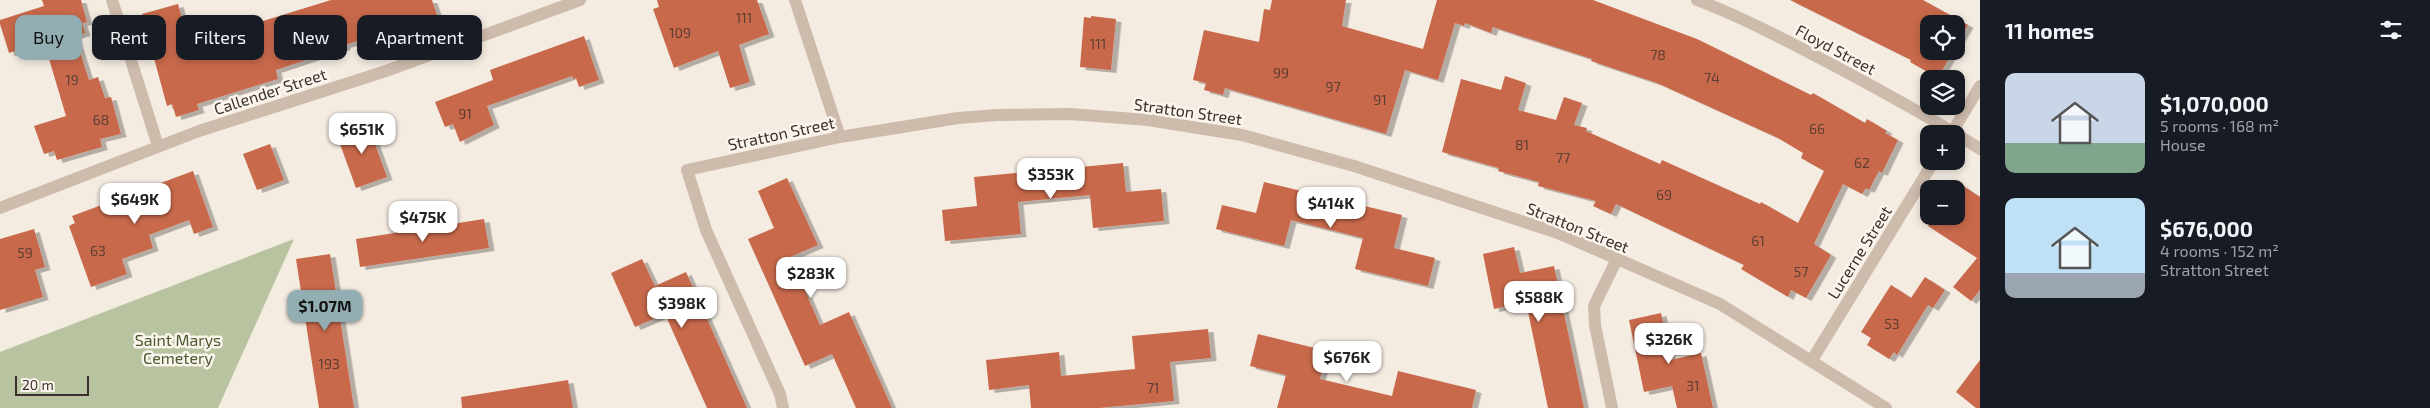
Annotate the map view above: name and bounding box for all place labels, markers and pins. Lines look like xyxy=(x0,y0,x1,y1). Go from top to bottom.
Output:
pin: $651K xyxy=(327,112,397,155)
pin: $353K xyxy=(1016,158,1086,200)
pin: $649K xyxy=(100,182,170,225)
pin: $414K xyxy=(1296,186,1366,229)
pin: $475K xyxy=(388,200,458,243)
pin: $283K xyxy=(776,256,846,299)
pin: $588K xyxy=(1504,280,1574,323)
pin: $398K xyxy=(647,286,717,329)
pin: $1.07M xyxy=(284,290,366,332)
pin: $326K xyxy=(1634,322,1704,365)
pin: $676K xyxy=(1312,340,1382,383)

